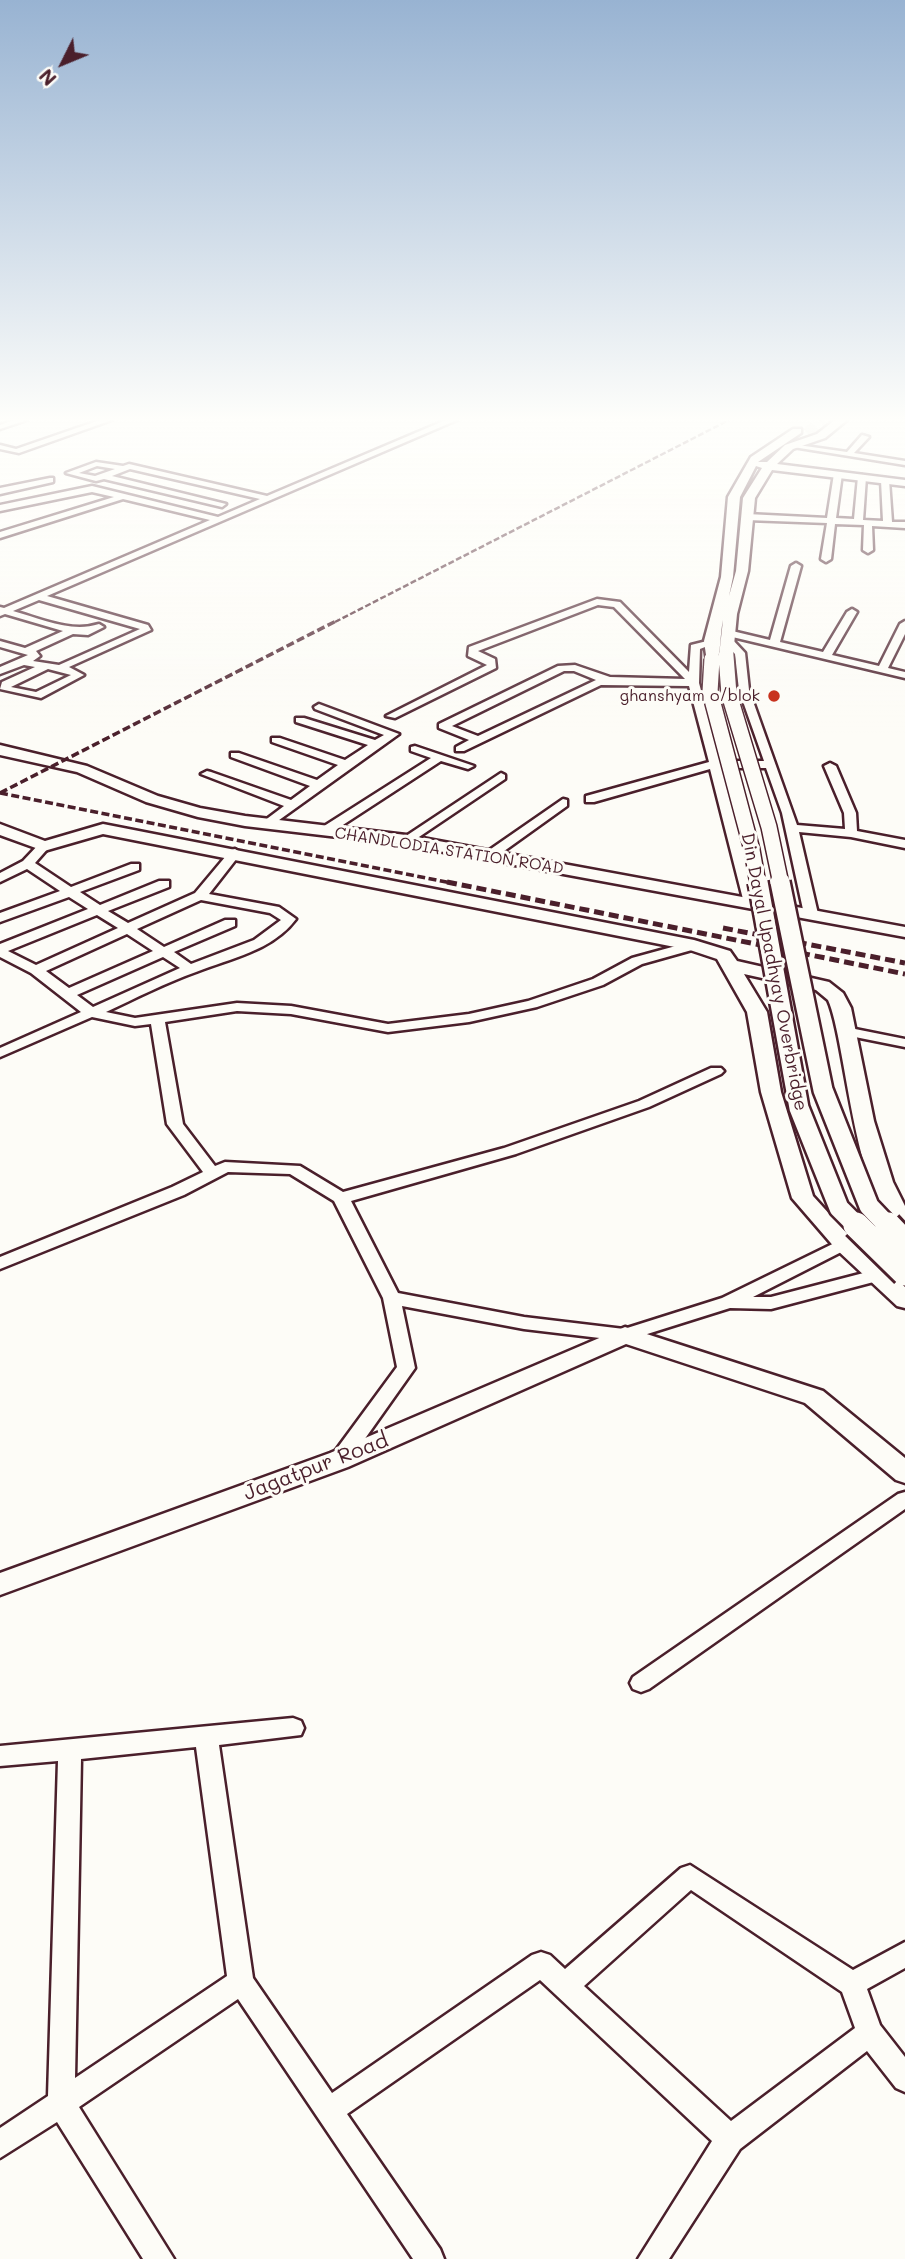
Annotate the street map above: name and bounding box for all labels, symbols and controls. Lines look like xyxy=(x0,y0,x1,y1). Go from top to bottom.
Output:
north arrow xyxy=(28,28,98,98)
text: N xyxy=(33,64,61,91)
place label: ghanshyam o/blok xyxy=(620,686,760,706)
marker: ghanshyam o/blok xyxy=(766,688,782,704)
street label: CHANDLODIA STATION ROAD xyxy=(333,823,565,879)
street label: Din Dayal Upadhyay Overbridge xyxy=(736,831,812,1113)
street label: Jagatpur Road xyxy=(240,1428,392,1506)

